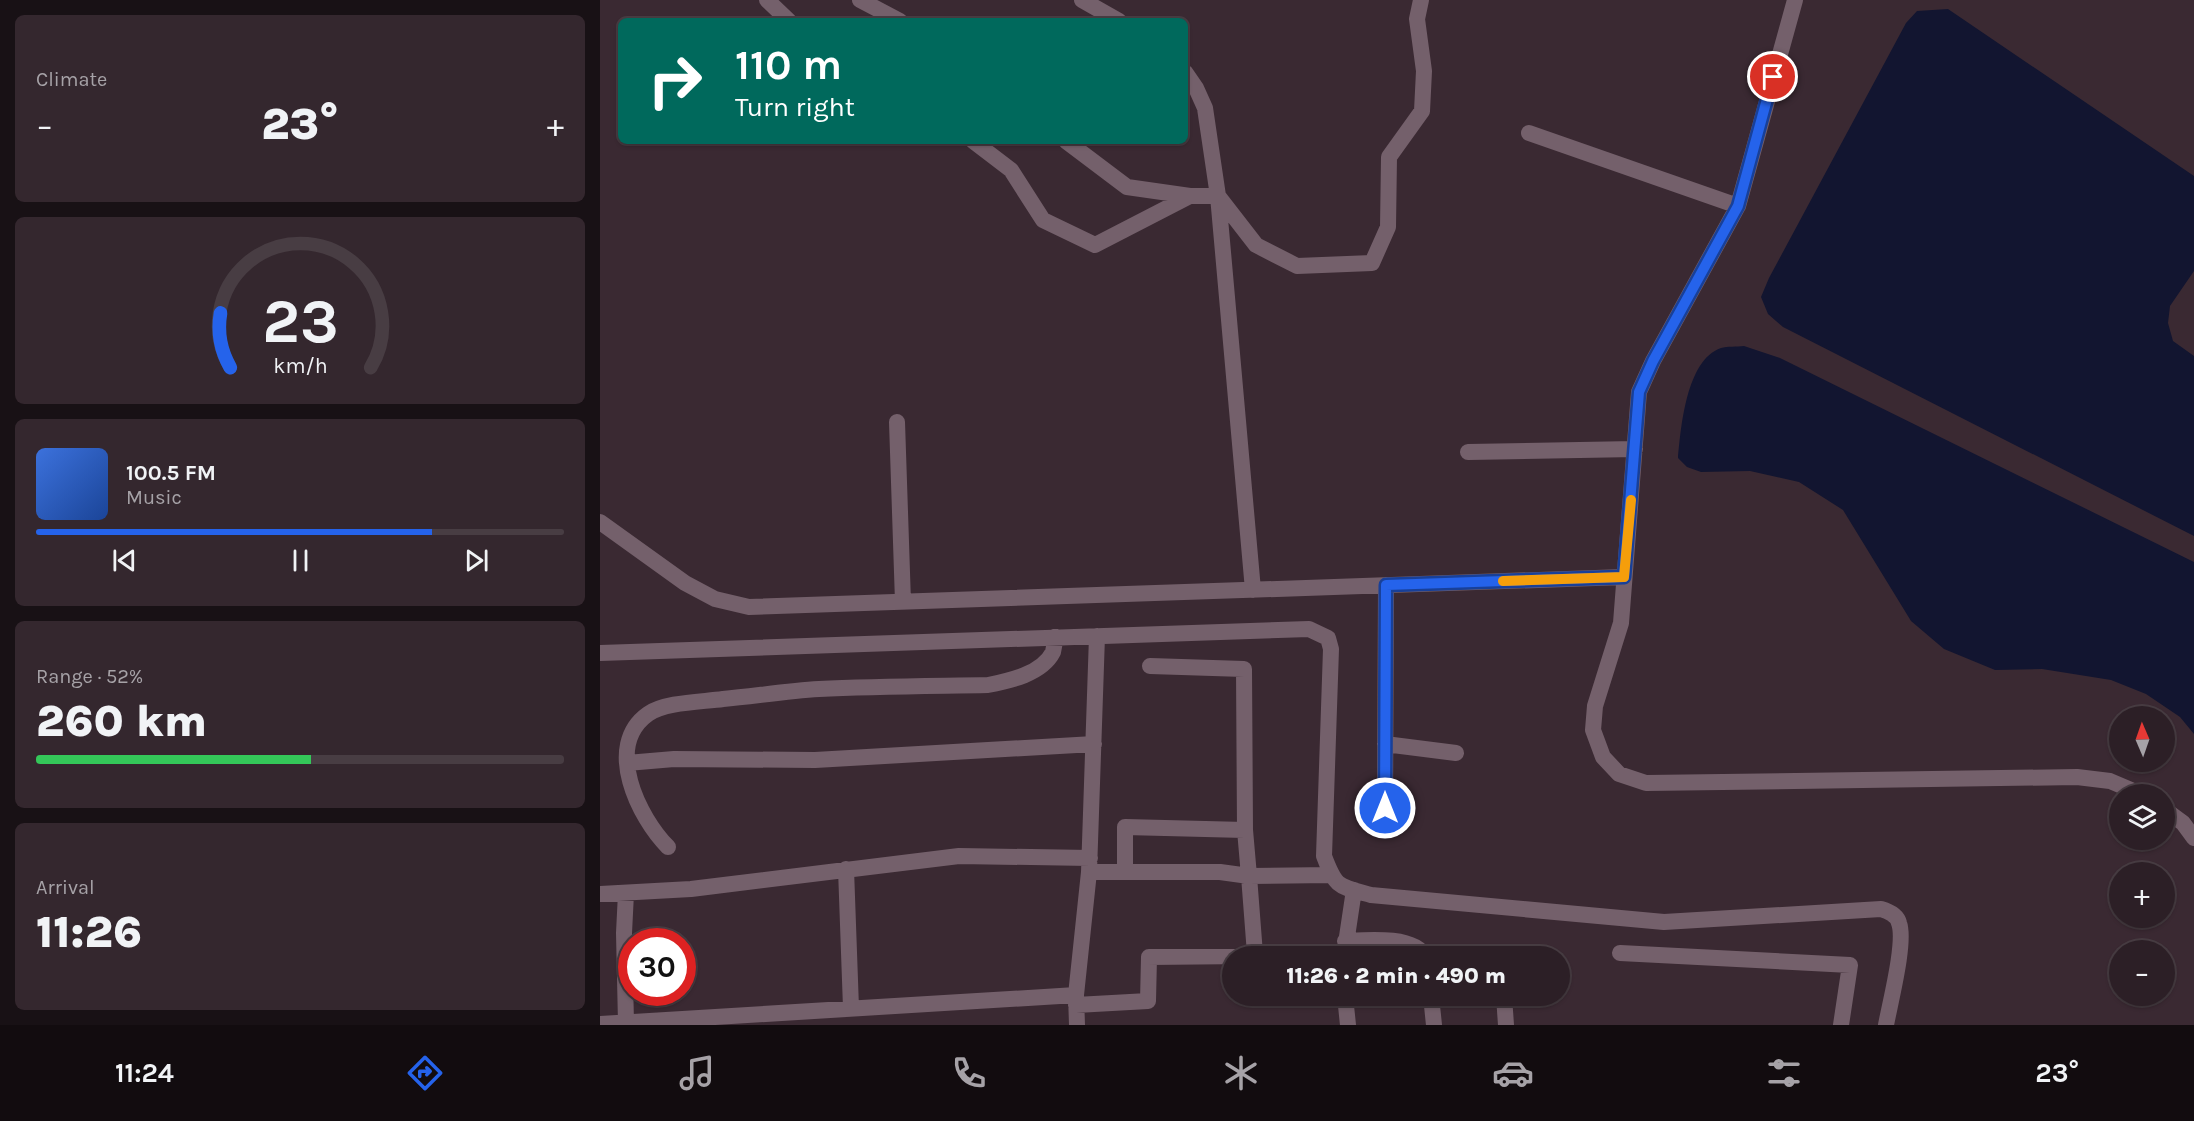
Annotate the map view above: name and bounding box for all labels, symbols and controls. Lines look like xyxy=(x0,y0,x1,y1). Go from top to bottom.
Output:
text: 110 m xyxy=(735,40,842,90)
icon: right xyxy=(636,42,714,120)
pin xyxy=(1747,51,1798,102)
icon: arrive xyxy=(1756,60,1789,93)
text: Climate xyxy=(36,68,107,91)
text: Turn right xyxy=(735,91,855,123)
text: 23° xyxy=(261,98,339,150)
text: − xyxy=(36,106,53,144)
text: + xyxy=(547,106,564,144)
text: 23 xyxy=(262,285,338,358)
text: km/h xyxy=(273,353,327,378)
text: 100.5 FM xyxy=(126,460,216,486)
text: Music xyxy=(126,486,182,509)
icon: previous xyxy=(108,544,141,577)
icon: pause xyxy=(284,544,317,577)
icon: next xyxy=(460,544,493,577)
text: Range · 52% xyxy=(36,665,143,688)
text: 260 km xyxy=(36,695,207,747)
north arrow xyxy=(2109,706,2175,772)
map controls xyxy=(2109,706,2175,1006)
position arrow xyxy=(1353,776,1417,840)
button: layers xyxy=(2109,784,2175,850)
button: + xyxy=(2109,862,2175,928)
text: Arrival xyxy=(36,876,95,899)
text: 11:26 xyxy=(36,906,142,958)
speed limit sign: 30 xyxy=(618,928,696,1006)
button: − xyxy=(2109,940,2175,1006)
text: 11:26 · 2 min · 490 m xyxy=(1286,963,1506,989)
icon: directions xyxy=(404,1052,446,1094)
icon: music xyxy=(676,1052,718,1094)
icon: phone xyxy=(948,1052,990,1094)
icon: climate xyxy=(1220,1052,1262,1094)
icon: car xyxy=(1492,1052,1534,1094)
icon: filters xyxy=(1763,1052,1805,1094)
text: 11:24 xyxy=(115,1057,174,1089)
text: 23° xyxy=(2035,1057,2079,1089)

